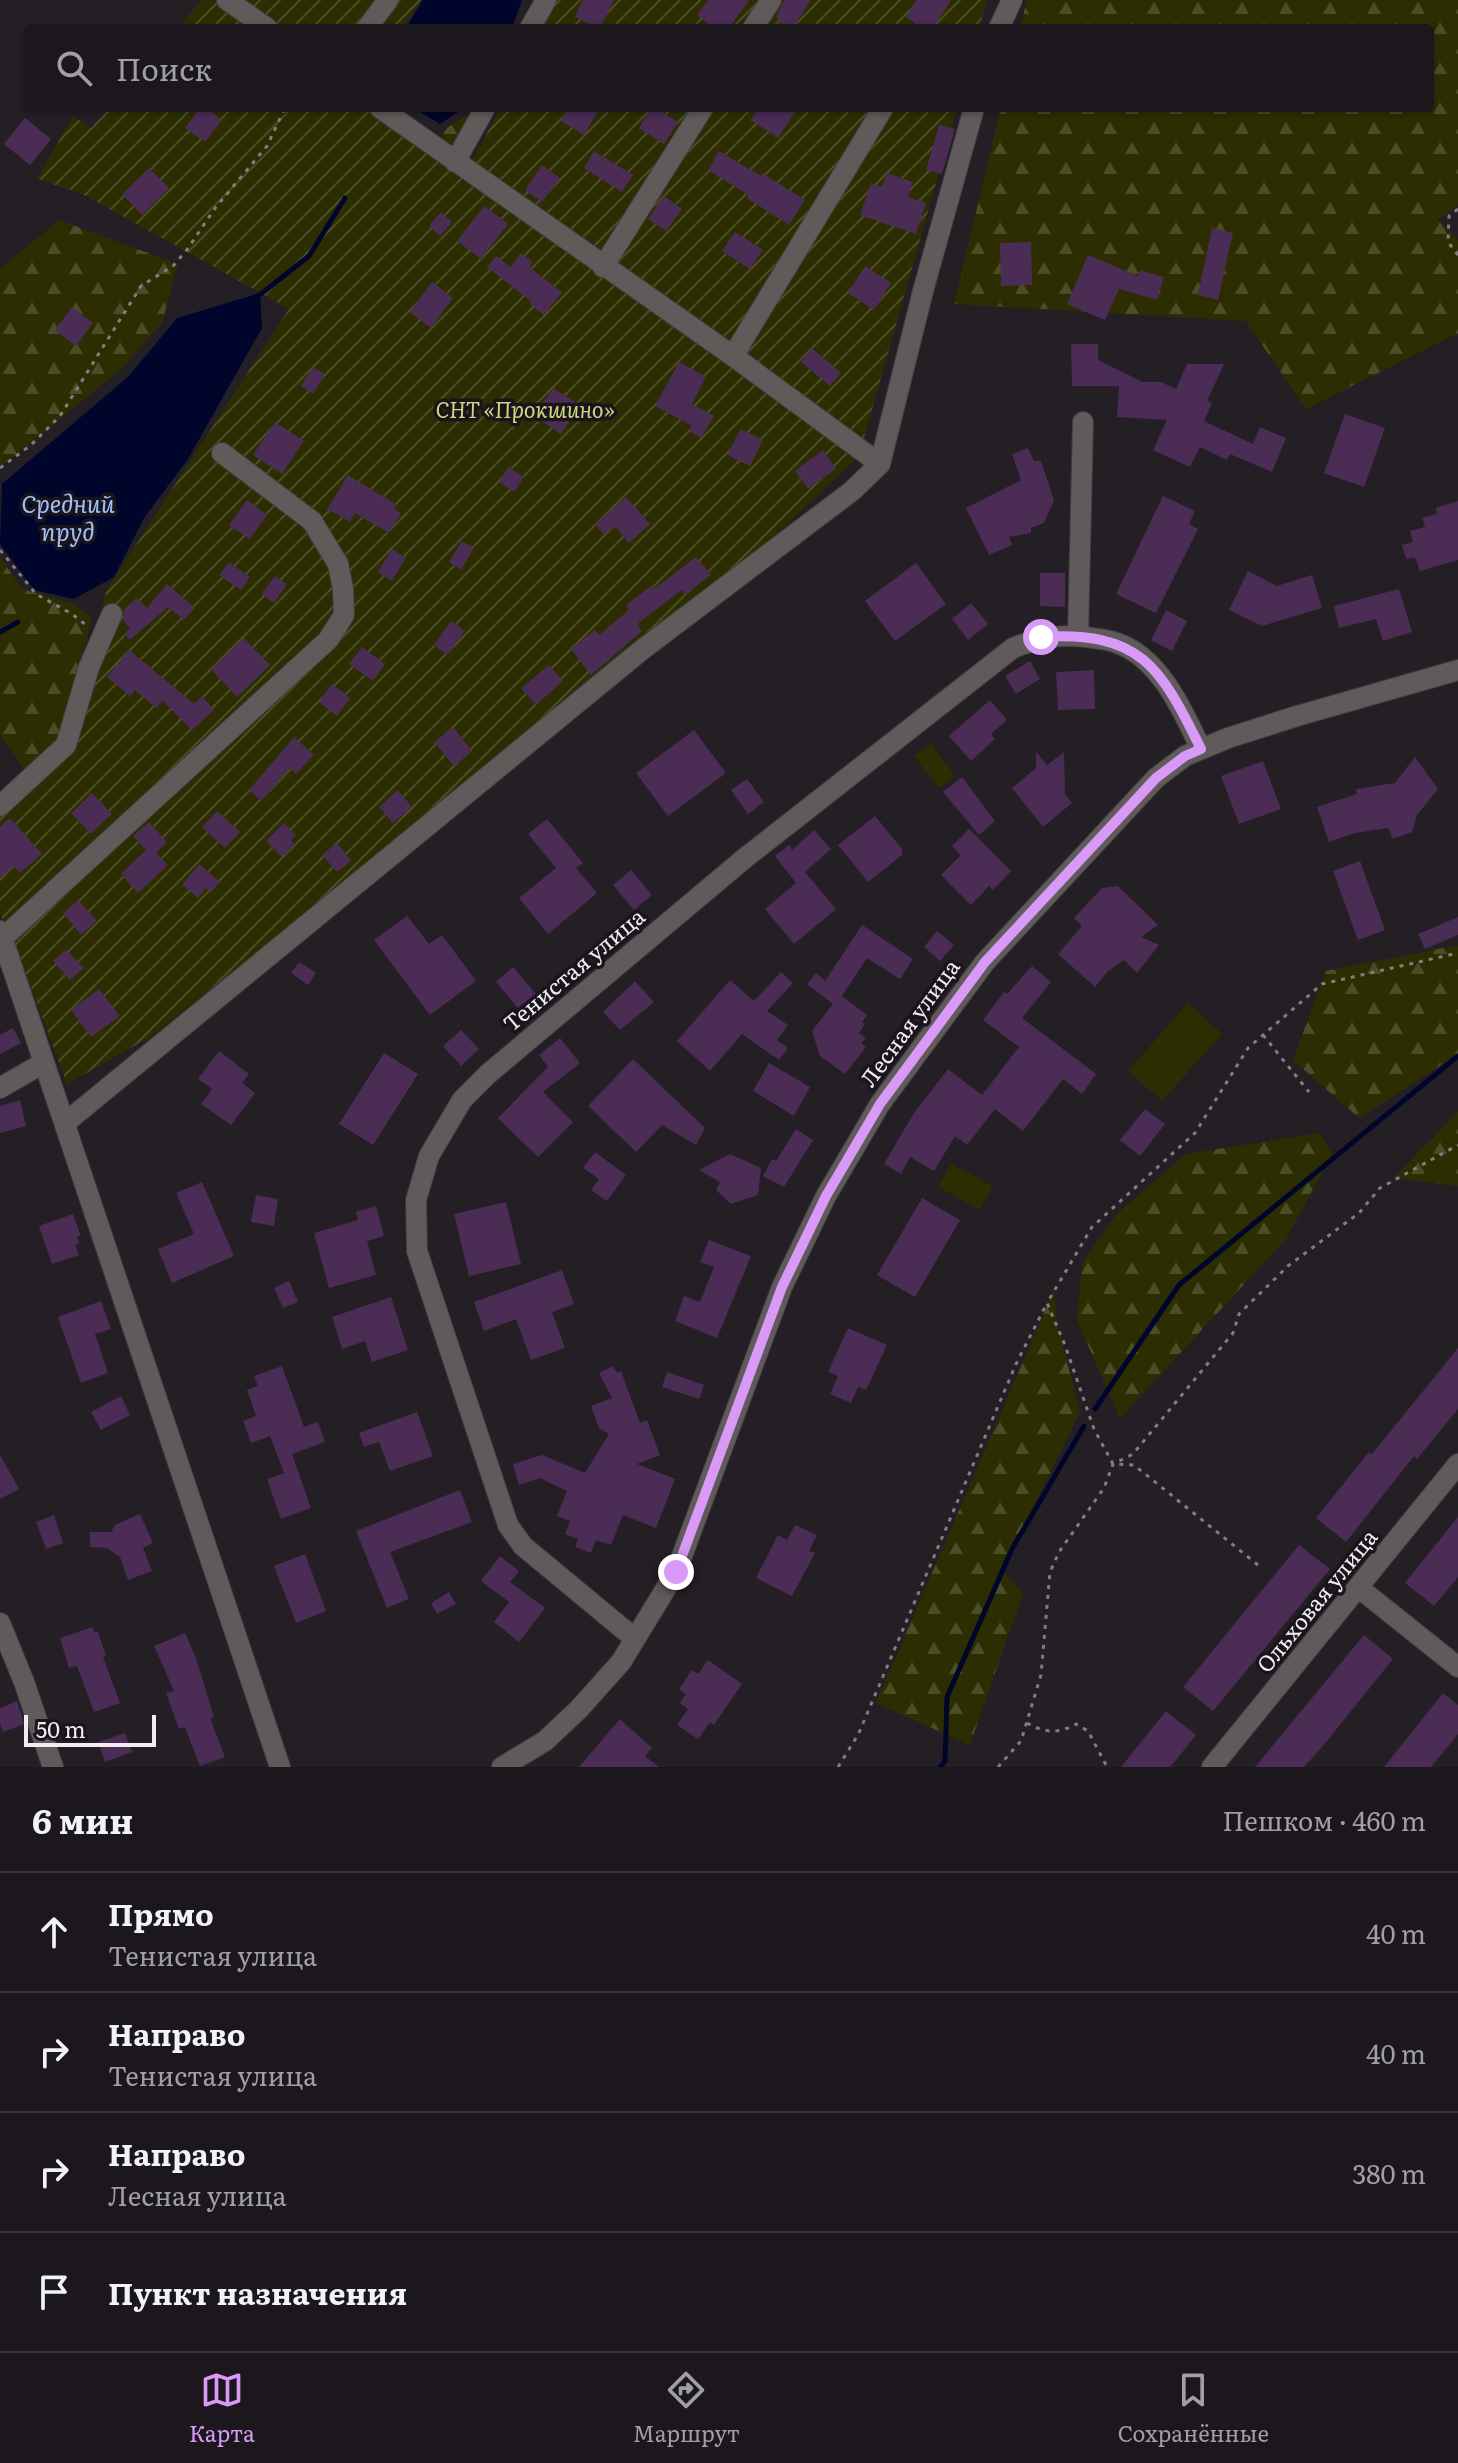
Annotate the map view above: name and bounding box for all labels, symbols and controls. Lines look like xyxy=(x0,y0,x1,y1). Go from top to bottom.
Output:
search box xyxy=(24,24,1434,112)
icon: search xyxy=(52,46,96,90)
text: Поиск xyxy=(116,46,212,90)
park label: СНТ «Прокшино» xyxy=(435,392,615,425)
water label: Средний пруд xyxy=(21,485,116,548)
route start xyxy=(1023,619,1059,655)
street label: Тенистая улица xyxy=(495,899,651,1038)
street label: Лесная улица xyxy=(851,951,967,1093)
street label: Ольховая улица xyxy=(1248,1521,1384,1679)
route end xyxy=(658,1554,694,1590)
scale bar xyxy=(24,1711,156,1747)
text: 50 m xyxy=(36,1712,86,1745)
text: 6 мин xyxy=(32,1794,133,1844)
text: Пешком · 460 m xyxy=(1222,1800,1426,1839)
text: Прямо xyxy=(108,1891,214,1935)
icon: ahead xyxy=(32,1910,76,1954)
text: 40 m xyxy=(1366,1913,1426,1952)
text: Тенистая улица xyxy=(108,1935,317,1974)
text: Направо xyxy=(108,2011,246,2055)
icon: right xyxy=(32,2030,76,2074)
text: 40 m xyxy=(1366,2033,1426,2072)
text: Тенистая улица xyxy=(108,2055,317,2094)
text: Направо xyxy=(108,2131,246,2175)
icon: right xyxy=(32,2150,76,2194)
text: 380 m xyxy=(1352,2153,1426,2192)
text: Лесная улица xyxy=(108,2175,287,2214)
icon: arrive xyxy=(32,2270,76,2314)
text: Пункт назначения xyxy=(108,2270,407,2314)
tab: Карта xyxy=(189,2368,255,2449)
tab: Маршрут xyxy=(633,2368,740,2449)
tab: Сохранённые xyxy=(1118,2368,1269,2449)

